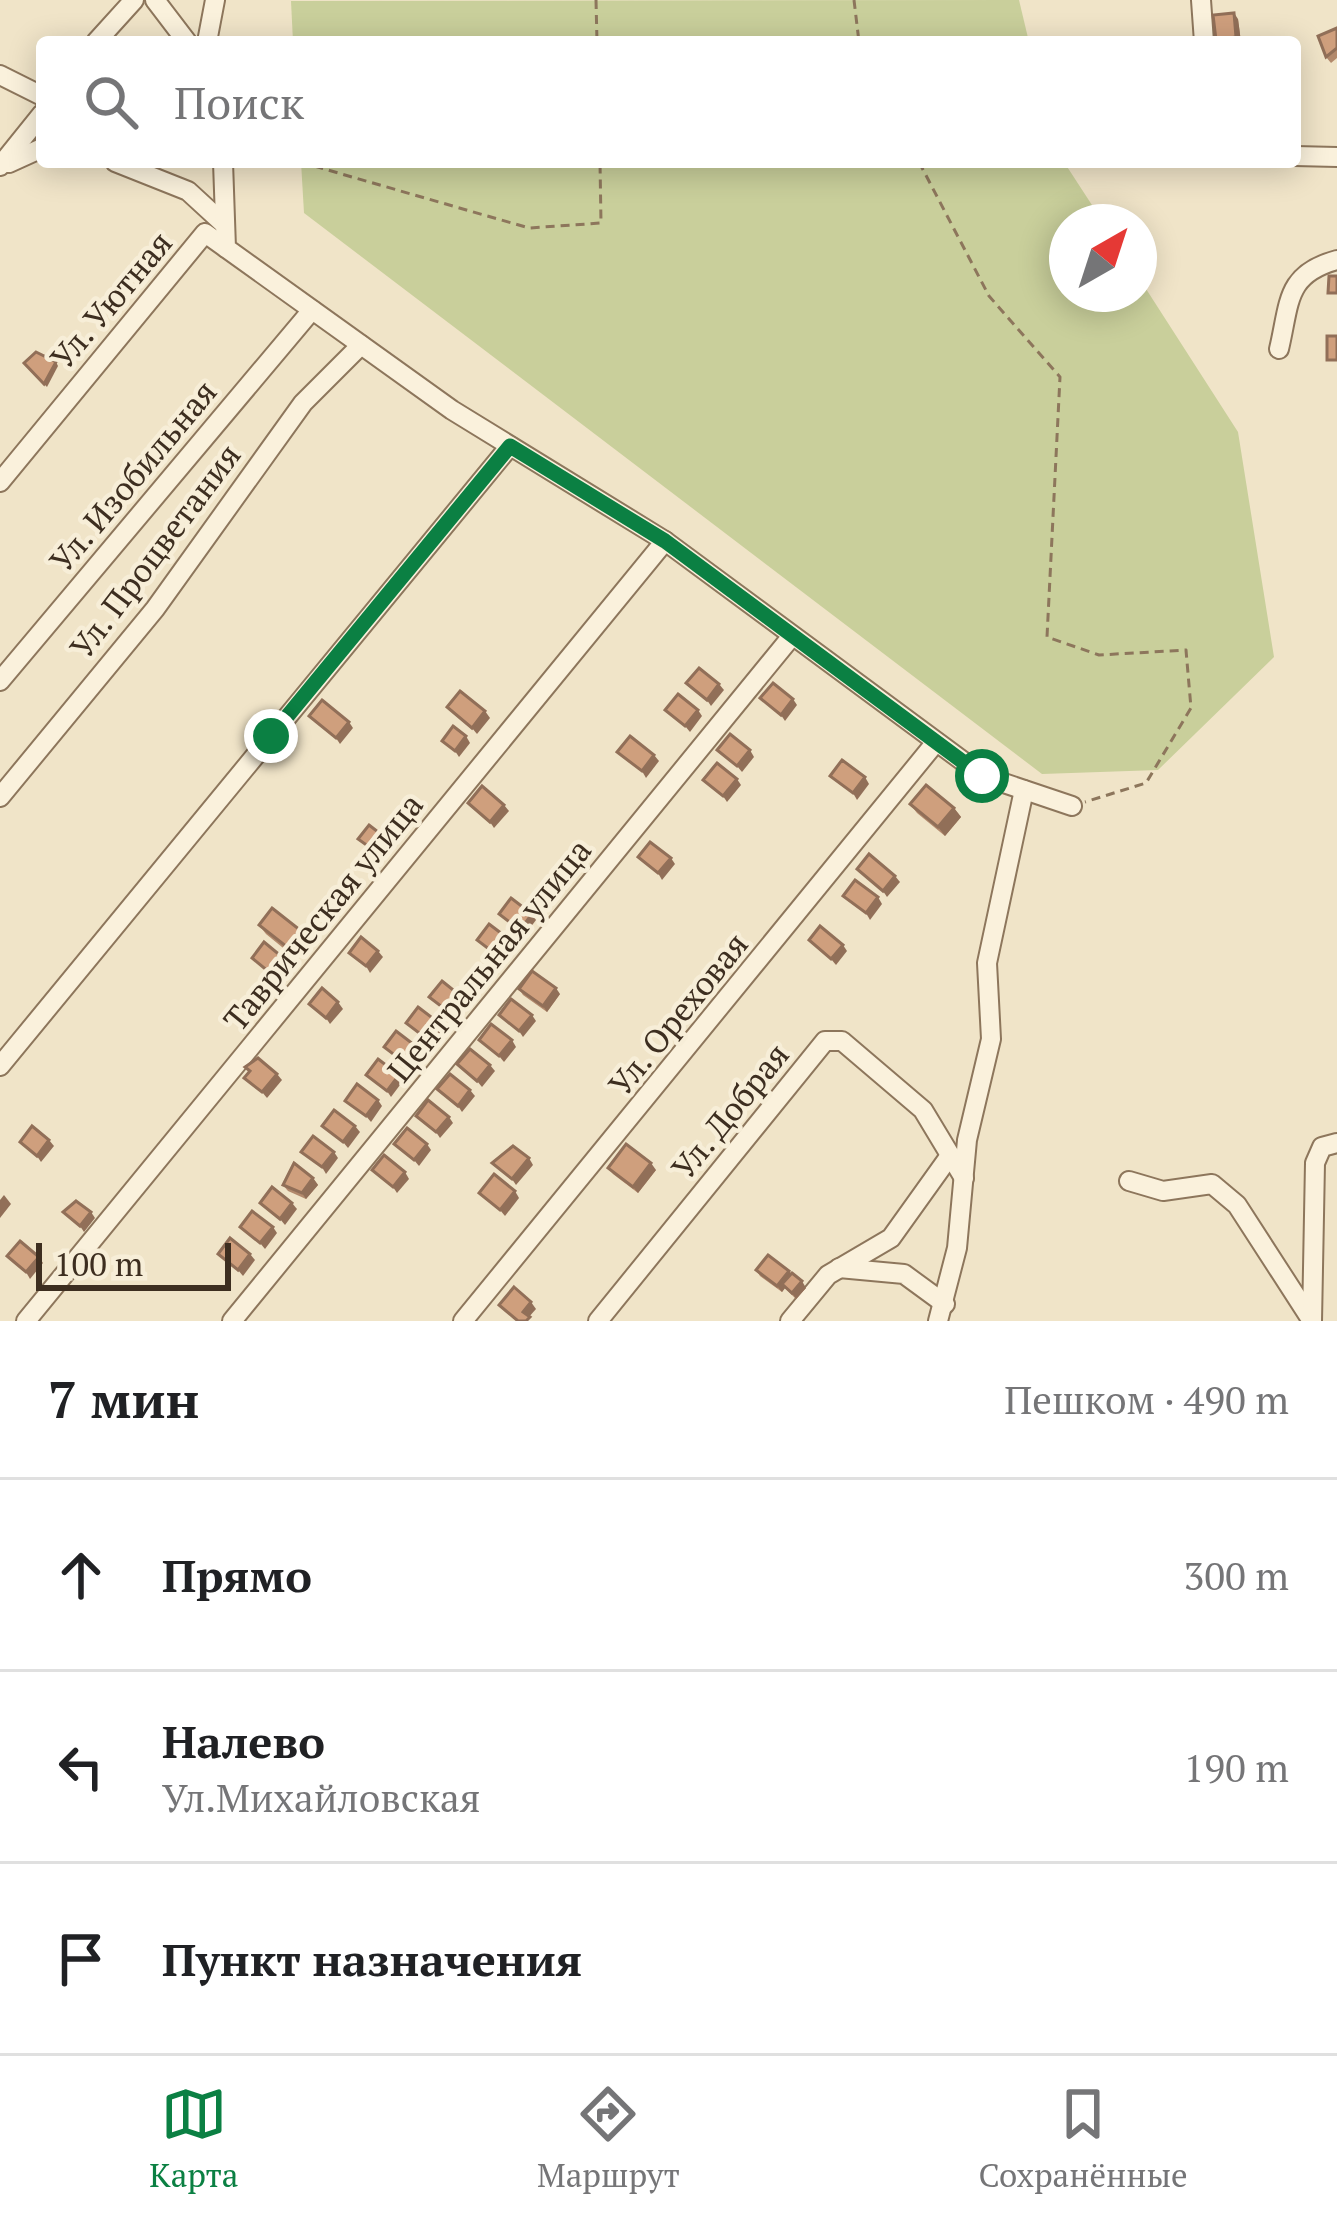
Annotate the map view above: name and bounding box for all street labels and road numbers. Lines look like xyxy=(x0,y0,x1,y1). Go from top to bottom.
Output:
street label: Ул. Уютная xyxy=(40,222,181,378)
street label: Ул. Изобильная xyxy=(40,371,226,581)
street label: Ул. Процветания xyxy=(60,435,249,667)
street label: Таврическая улица xyxy=(213,784,432,1039)
street label: Центральная улица xyxy=(377,829,600,1090)
street label: Ул. Ореховая xyxy=(599,923,757,1104)
street label: Ул. Добрая xyxy=(662,1034,798,1188)

